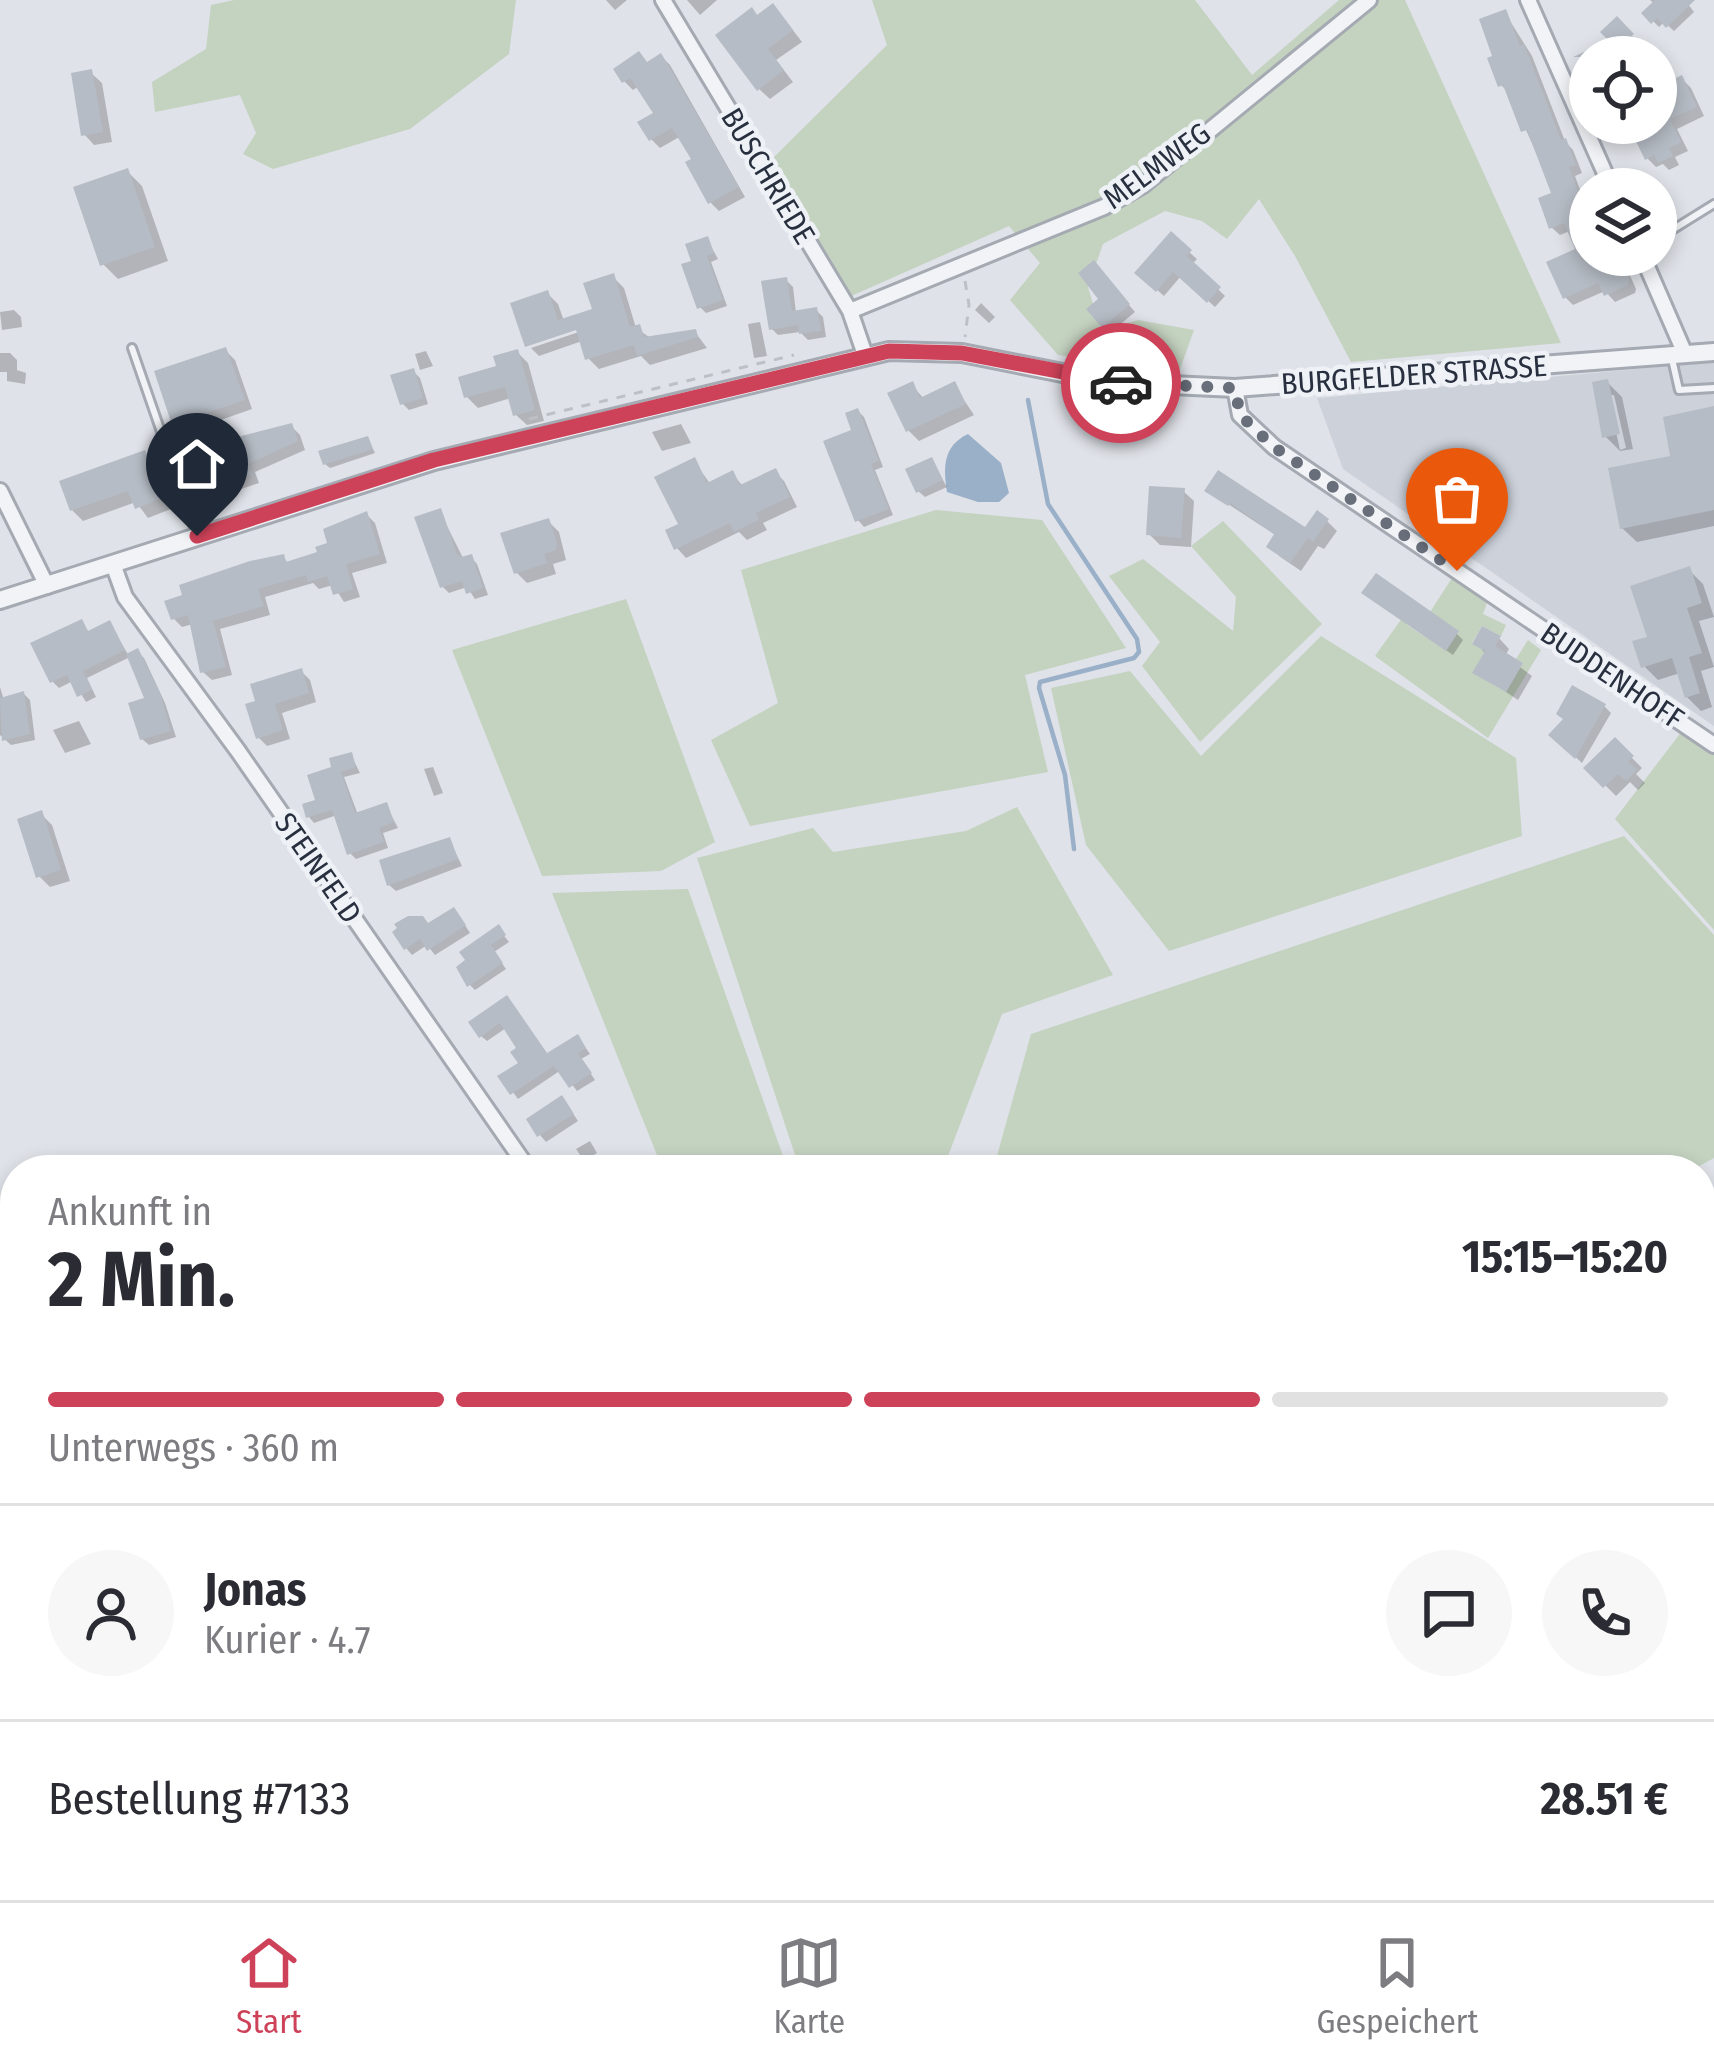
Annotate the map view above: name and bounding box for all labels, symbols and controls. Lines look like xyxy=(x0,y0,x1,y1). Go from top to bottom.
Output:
map controls xyxy=(1569,36,1677,276)
button: locate xyxy=(1569,36,1677,144)
street label: BUSCHRIEDE xyxy=(713,102,823,250)
street label: MELMWEG xyxy=(1097,115,1217,217)
button: layers xyxy=(1569,168,1677,276)
courier xyxy=(1061,323,1181,443)
street label: BURGFELDER STRASSE xyxy=(1280,348,1548,402)
icon: car xyxy=(1088,350,1154,416)
pin xyxy=(146,413,248,536)
icon: home xyxy=(164,431,230,497)
pin xyxy=(1406,448,1508,571)
icon: bag xyxy=(1424,466,1490,532)
street label: BUDDENHOFF xyxy=(1534,615,1690,737)
street label: STEINFELD xyxy=(267,806,369,930)
text: Ankunft in xyxy=(48,1189,212,1235)
text: 15:15–15:20 xyxy=(1462,1230,1668,1284)
text: 2 Min. xyxy=(48,1233,235,1327)
text: Unterwegs · 360 m xyxy=(48,1425,339,1471)
button: person xyxy=(48,1550,174,1676)
button: chat xyxy=(1386,1550,1512,1676)
button: phone xyxy=(1542,1550,1668,1676)
text: Jonas xyxy=(204,1563,307,1617)
text: Kurier · 4.7 xyxy=(204,1617,371,1663)
text: Bestellung #7133 xyxy=(48,1772,350,1826)
text: 28.51 € xyxy=(1540,1772,1668,1826)
tab: Start xyxy=(236,1930,302,2042)
tab: Karte xyxy=(773,1930,845,2042)
tab: Gespeichert xyxy=(1317,1930,1478,2042)

